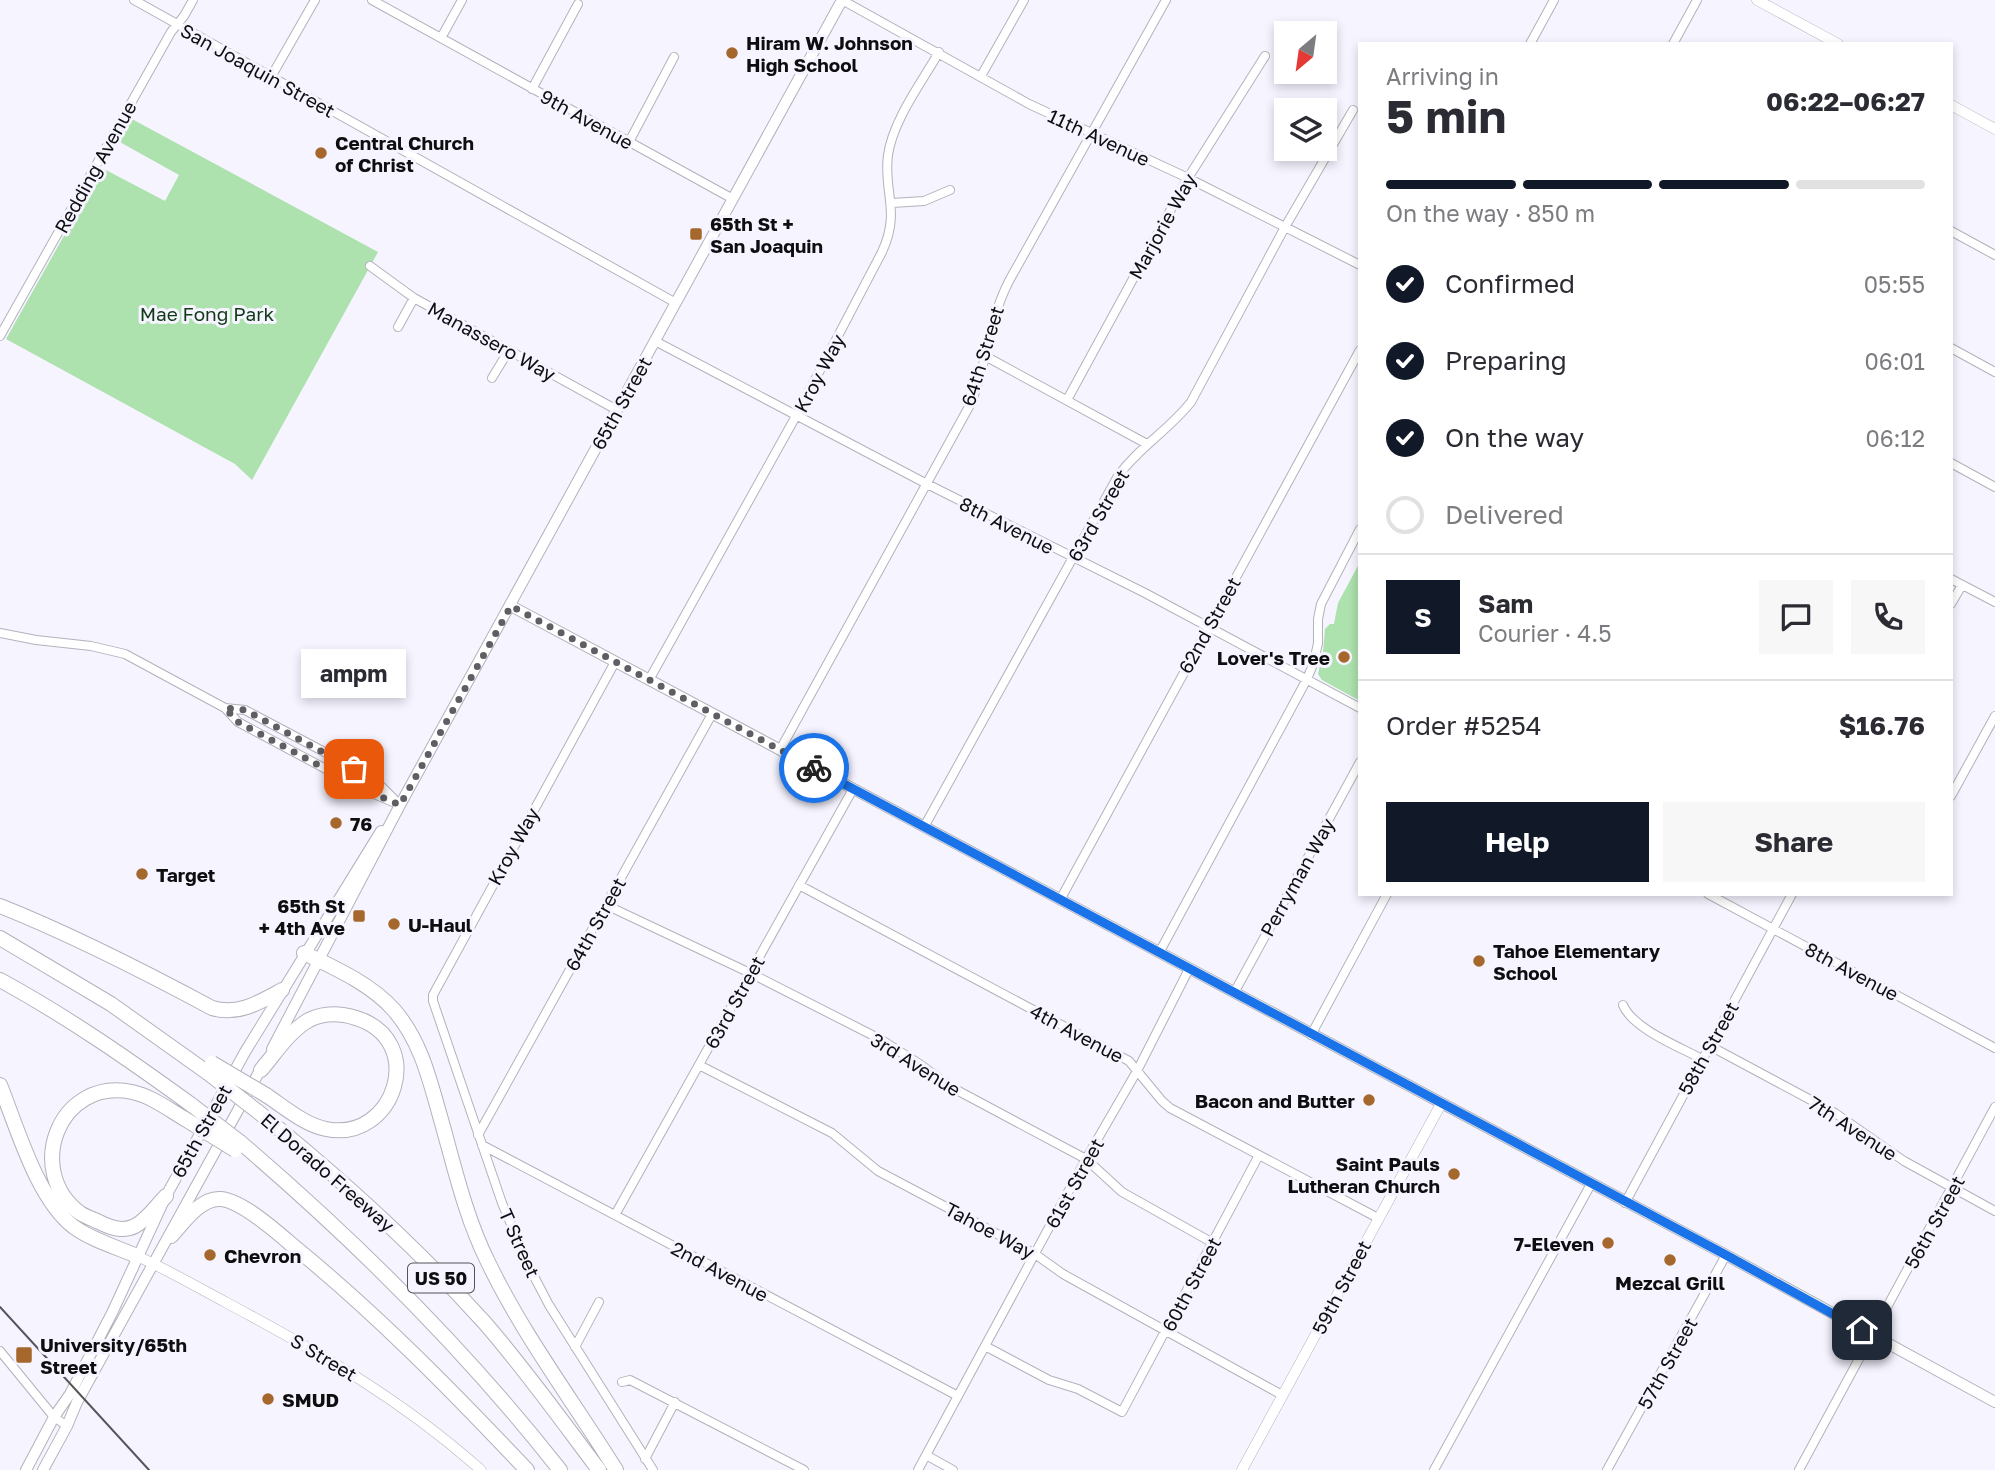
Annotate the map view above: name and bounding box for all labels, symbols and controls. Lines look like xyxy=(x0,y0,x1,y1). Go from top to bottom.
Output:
street label: San Joaquin Street xyxy=(177,18,339,122)
north arrow xyxy=(1274,21,1337,84)
map controls xyxy=(1274,21,1337,161)
place label: Hiram W. Johnson High School xyxy=(746,31,913,76)
marker: Hiram W. Johnson High School xyxy=(724,45,740,61)
text: Arriving in xyxy=(1386,62,1499,90)
street label: 9th Avenue xyxy=(537,84,637,154)
text: 06:22–06:27 xyxy=(1766,86,1925,117)
text: 5 min xyxy=(1386,88,1506,143)
street label: Redding Avenue xyxy=(49,97,141,237)
button: layers xyxy=(1274,98,1337,161)
street label: 11th Avenue xyxy=(1044,103,1154,171)
place label: Central Church of Christ xyxy=(335,131,474,176)
marker: Central Church of Christ xyxy=(313,145,329,161)
street label: Marjorie Way xyxy=(1123,169,1201,283)
text: On the way · 850 m xyxy=(1386,199,1595,227)
place label: 65th St + San Joaquin xyxy=(710,212,823,257)
marker: 65th St + San Joaquin xyxy=(688,226,704,242)
icon: check xyxy=(1386,265,1424,303)
text: Confirmed xyxy=(1445,268,1575,299)
text: 05:55 xyxy=(1864,270,1925,298)
street label: Manassero Way xyxy=(424,296,560,386)
park label: Mae Fong Park xyxy=(140,302,275,325)
street label: 64th Street xyxy=(956,303,1008,409)
street label: Kroy Way xyxy=(789,330,849,416)
icon: check xyxy=(1386,342,1424,380)
text: Preparing xyxy=(1445,345,1567,376)
text: 06:01 xyxy=(1865,347,1925,375)
street label: 65th Street xyxy=(586,352,656,454)
icon: check xyxy=(1386,419,1424,457)
text: On the way xyxy=(1445,422,1584,453)
text: 06:12 xyxy=(1865,424,1925,452)
street label: 63rd Street xyxy=(1062,465,1134,565)
street label: 8th Avenue xyxy=(956,491,1058,559)
text: Delivered xyxy=(1445,499,1564,530)
street label: 62nd Street xyxy=(1173,573,1245,677)
button: chat xyxy=(1759,580,1833,654)
button: phone xyxy=(1851,580,1925,654)
text: Sam xyxy=(1478,588,1533,619)
text: S xyxy=(1414,602,1432,633)
text: Courier · 4.5 xyxy=(1478,619,1611,647)
place label: Lover's Tree xyxy=(1217,646,1330,669)
marker: Lover's Tree xyxy=(1336,649,1352,665)
callout: ampm xyxy=(302,650,406,699)
text: ampm xyxy=(320,659,387,687)
text: Order #5254 xyxy=(1386,710,1542,741)
text: $16.76 xyxy=(1839,710,1925,741)
courier xyxy=(779,733,849,803)
pin xyxy=(324,739,384,799)
icon: bike xyxy=(795,749,833,787)
icon: bag xyxy=(335,750,373,788)
button: Help xyxy=(1386,802,1649,882)
button: Share xyxy=(1663,802,1925,882)
street label: Kroy Way xyxy=(482,803,544,889)
place label: 76 xyxy=(350,812,372,835)
street label: Perryman Way xyxy=(1255,813,1339,940)
marker: 76 xyxy=(328,815,344,831)
place label: Target xyxy=(156,863,216,886)
marker: Target xyxy=(134,866,150,882)
street label: 64th Street xyxy=(560,873,630,975)
place label: 65th St + 4th Ave xyxy=(259,894,345,939)
marker: 65th St + 4th Ave xyxy=(351,908,367,924)
place label: U-Haul xyxy=(408,913,472,936)
marker: U-Haul xyxy=(386,916,402,932)
street label: 8th Avenue xyxy=(1801,937,1903,1005)
place label: Tahoe Elementary School xyxy=(1493,939,1661,984)
street label: 63rd Street xyxy=(699,952,769,1052)
marker: Tahoe Elementary School xyxy=(1471,953,1487,969)
street label: 58th Street xyxy=(1673,997,1743,1099)
street label: 4th Avenue xyxy=(1026,999,1128,1067)
street label: 3rd Avenue xyxy=(867,1027,965,1101)
street label: 65th Street xyxy=(166,1080,236,1182)
place label: Bacon and Butter xyxy=(1195,1089,1356,1112)
street label: 7th Avenue xyxy=(1804,1091,1902,1165)
marker: Bacon and Butter xyxy=(1361,1092,1377,1108)
street label: El Dorado Freeway xyxy=(257,1108,400,1236)
street label: 61st Street xyxy=(1040,1134,1108,1232)
place label: Saint Pauls Lutheran Church xyxy=(1288,1152,1440,1197)
marker: Saint Pauls Lutheran Church xyxy=(1446,1166,1462,1182)
street label: 56th Street xyxy=(1899,1171,1969,1273)
street label: Tahoe Way xyxy=(941,1197,1039,1263)
street label: T Street xyxy=(495,1205,545,1281)
place label: 7-Eleven xyxy=(1514,1232,1594,1255)
street label: 60th Street xyxy=(1157,1233,1225,1335)
marker: 7-Eleven xyxy=(1600,1235,1616,1251)
street label: 2nd Avenue xyxy=(668,1236,772,1306)
street label: 59th Street xyxy=(1307,1236,1375,1338)
place label: Chevron xyxy=(224,1244,301,1267)
marker: Chevron xyxy=(202,1247,218,1263)
marker: Mezcal Grill xyxy=(1662,1252,1678,1268)
road number: US 50 xyxy=(408,1264,474,1293)
place label: Mezcal Grill xyxy=(1615,1271,1725,1294)
pin xyxy=(1832,1300,1892,1360)
icon: home xyxy=(1843,1311,1881,1349)
street label: 57th Street xyxy=(1632,1313,1702,1413)
street label: S Street xyxy=(287,1328,361,1386)
place label: University/65th Street xyxy=(40,1333,187,1378)
marker: University/65th Street xyxy=(14,1345,34,1365)
place label: SMUD xyxy=(282,1388,339,1411)
marker: SMUD xyxy=(260,1391,276,1407)

